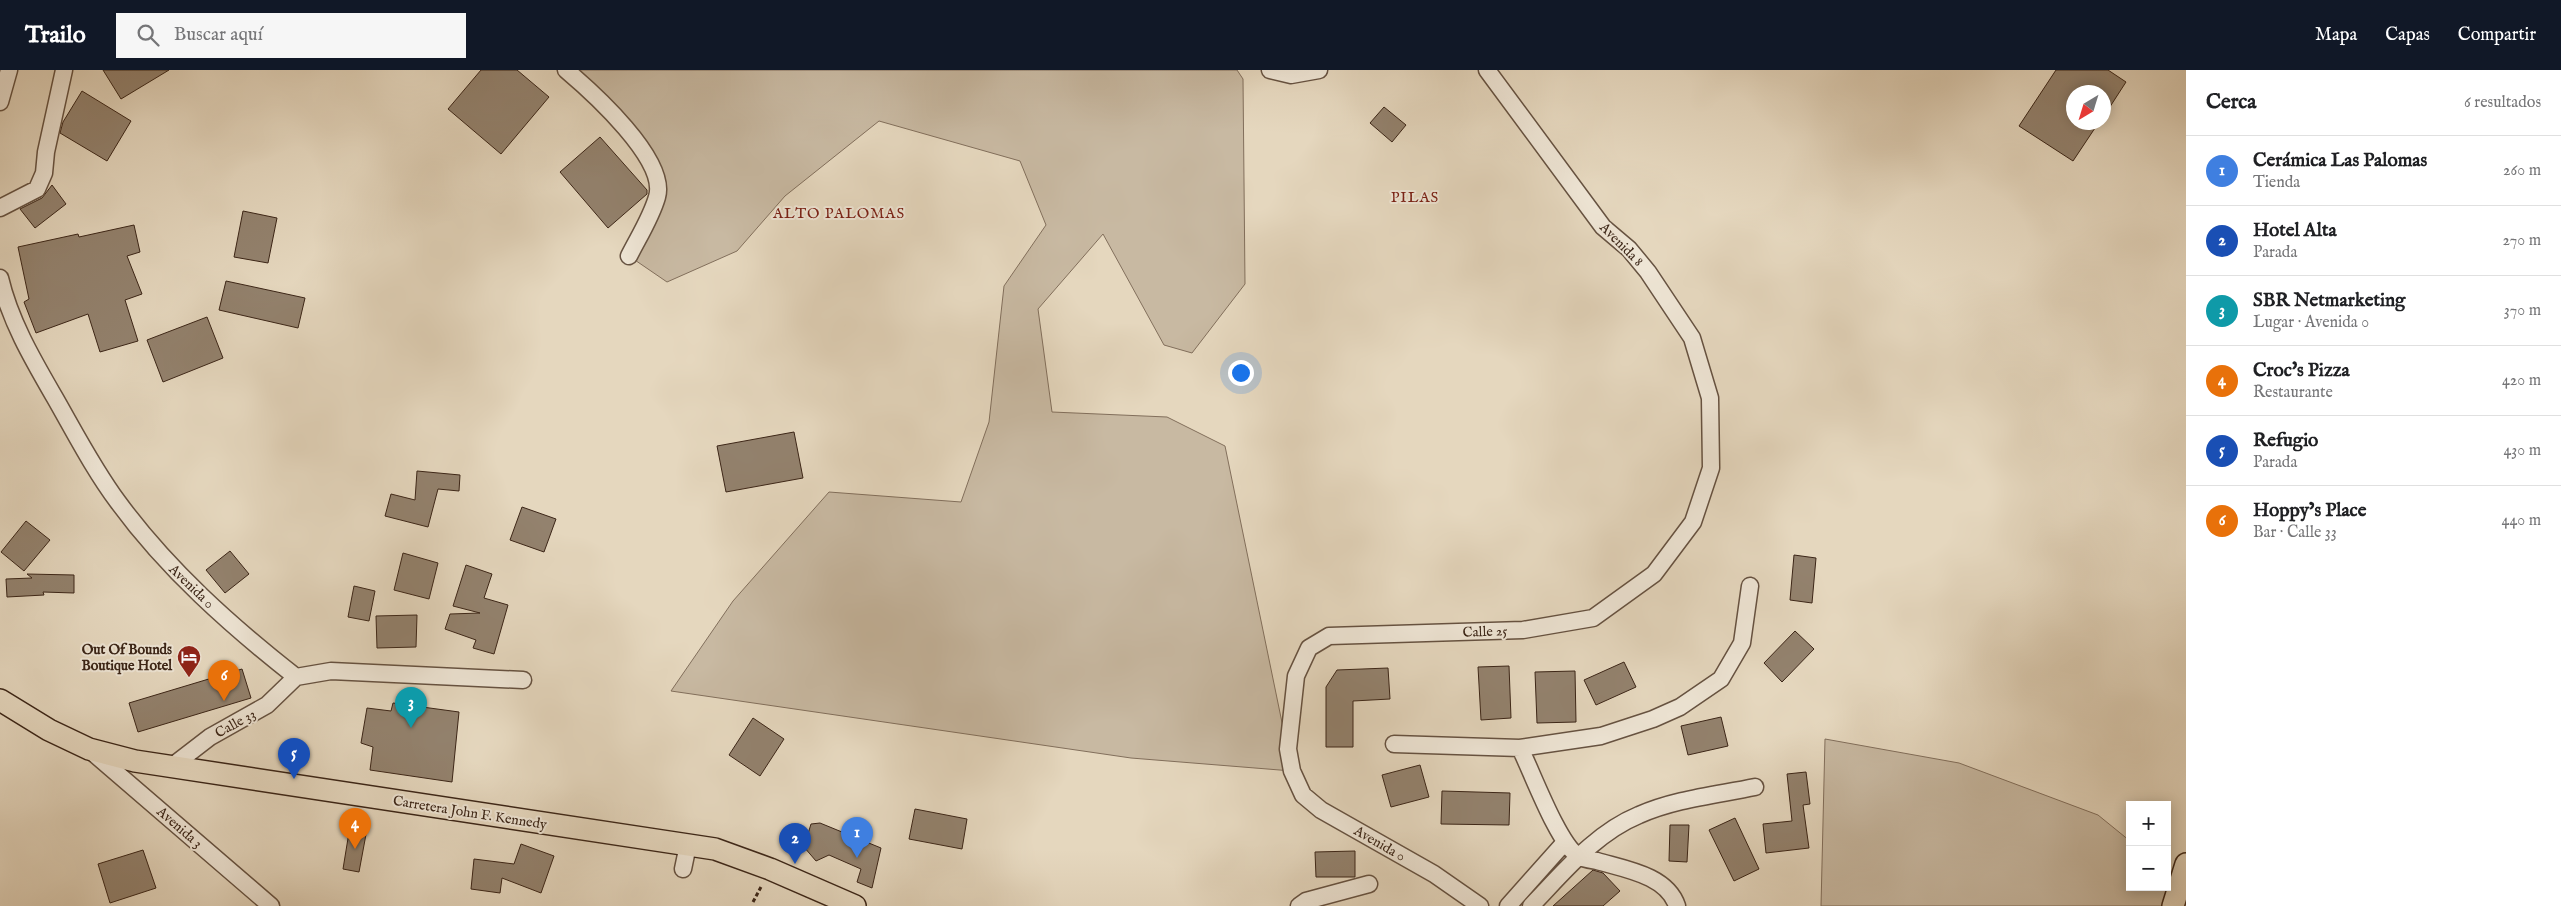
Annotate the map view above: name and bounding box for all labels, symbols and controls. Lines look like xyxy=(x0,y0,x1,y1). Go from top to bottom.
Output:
search box xyxy=(116,13,466,58)
text: Trailo xyxy=(25,20,86,51)
icon: search xyxy=(134,21,162,49)
text: Buscar aquí xyxy=(174,23,263,47)
text: Mapa xyxy=(2315,24,2357,47)
text: Capas xyxy=(2385,24,2430,47)
text: Compartir xyxy=(2458,24,2536,47)
north arrow xyxy=(2066,85,2111,130)
text: Cerca xyxy=(2206,89,2256,116)
text: 6 resultados xyxy=(2464,93,2541,113)
text: Cerámica Las Palomas xyxy=(2253,149,2427,173)
text: 1 xyxy=(2219,161,2225,181)
text: 260 m xyxy=(2503,161,2541,181)
text: Tienda xyxy=(2253,173,2300,193)
district label: PILAS xyxy=(1391,188,1439,207)
district label: ALTO PALOMAS xyxy=(772,204,905,223)
street label: Avenida 8 xyxy=(1595,218,1647,270)
text: Hotel Alta xyxy=(2253,219,2337,243)
text: 2 xyxy=(2218,231,2226,251)
text: 270 m xyxy=(2502,231,2541,251)
text: Parada xyxy=(2253,243,2297,263)
text: SBR Netmarketing xyxy=(2253,289,2405,313)
text: 3 xyxy=(2219,301,2225,321)
text: 370 m xyxy=(2504,301,2541,321)
text: Lugar · Avenida 0 xyxy=(2253,313,2369,333)
text: Croc's Pizza xyxy=(2253,359,2350,383)
your location xyxy=(1228,360,1254,386)
text: 4 xyxy=(2218,371,2226,391)
text: 420 m xyxy=(2502,371,2541,391)
text: Restaurante xyxy=(2253,383,2333,403)
text: Refugio xyxy=(2253,429,2318,453)
text: 5 xyxy=(2219,441,2225,461)
text: 430 m xyxy=(2503,441,2541,461)
text: Parada xyxy=(2253,453,2297,473)
text: Hoppy’s Place xyxy=(2253,499,2366,523)
text: 6 xyxy=(2219,511,2225,531)
text: 440 m xyxy=(2502,511,2541,531)
text: Bar · Calle 33 xyxy=(2253,523,2337,543)
street label: Avenida 0 xyxy=(164,560,218,613)
street label: Calle 25 xyxy=(1462,622,1508,642)
place label: Out Of Bounds Boutique Hotel xyxy=(81,641,173,675)
hotel icon: Out Of Bounds Boutique Hotel xyxy=(176,644,202,678)
pin: 6 xyxy=(208,660,240,701)
pin: 3 xyxy=(395,687,427,728)
street label: Calle 33 xyxy=(212,705,259,742)
pin: 5 xyxy=(278,738,310,779)
street label: Carretera John F. Kennedy xyxy=(392,792,548,834)
map controls xyxy=(2126,801,2171,891)
button: + xyxy=(2126,801,2171,846)
street label: Avenida 3 xyxy=(152,802,206,852)
pin: 4 xyxy=(339,808,371,849)
pin: 1 xyxy=(841,817,873,858)
street label: Avenida 0 xyxy=(1350,821,1408,866)
pin: 2 xyxy=(779,823,811,864)
button: − xyxy=(2126,846,2171,891)

